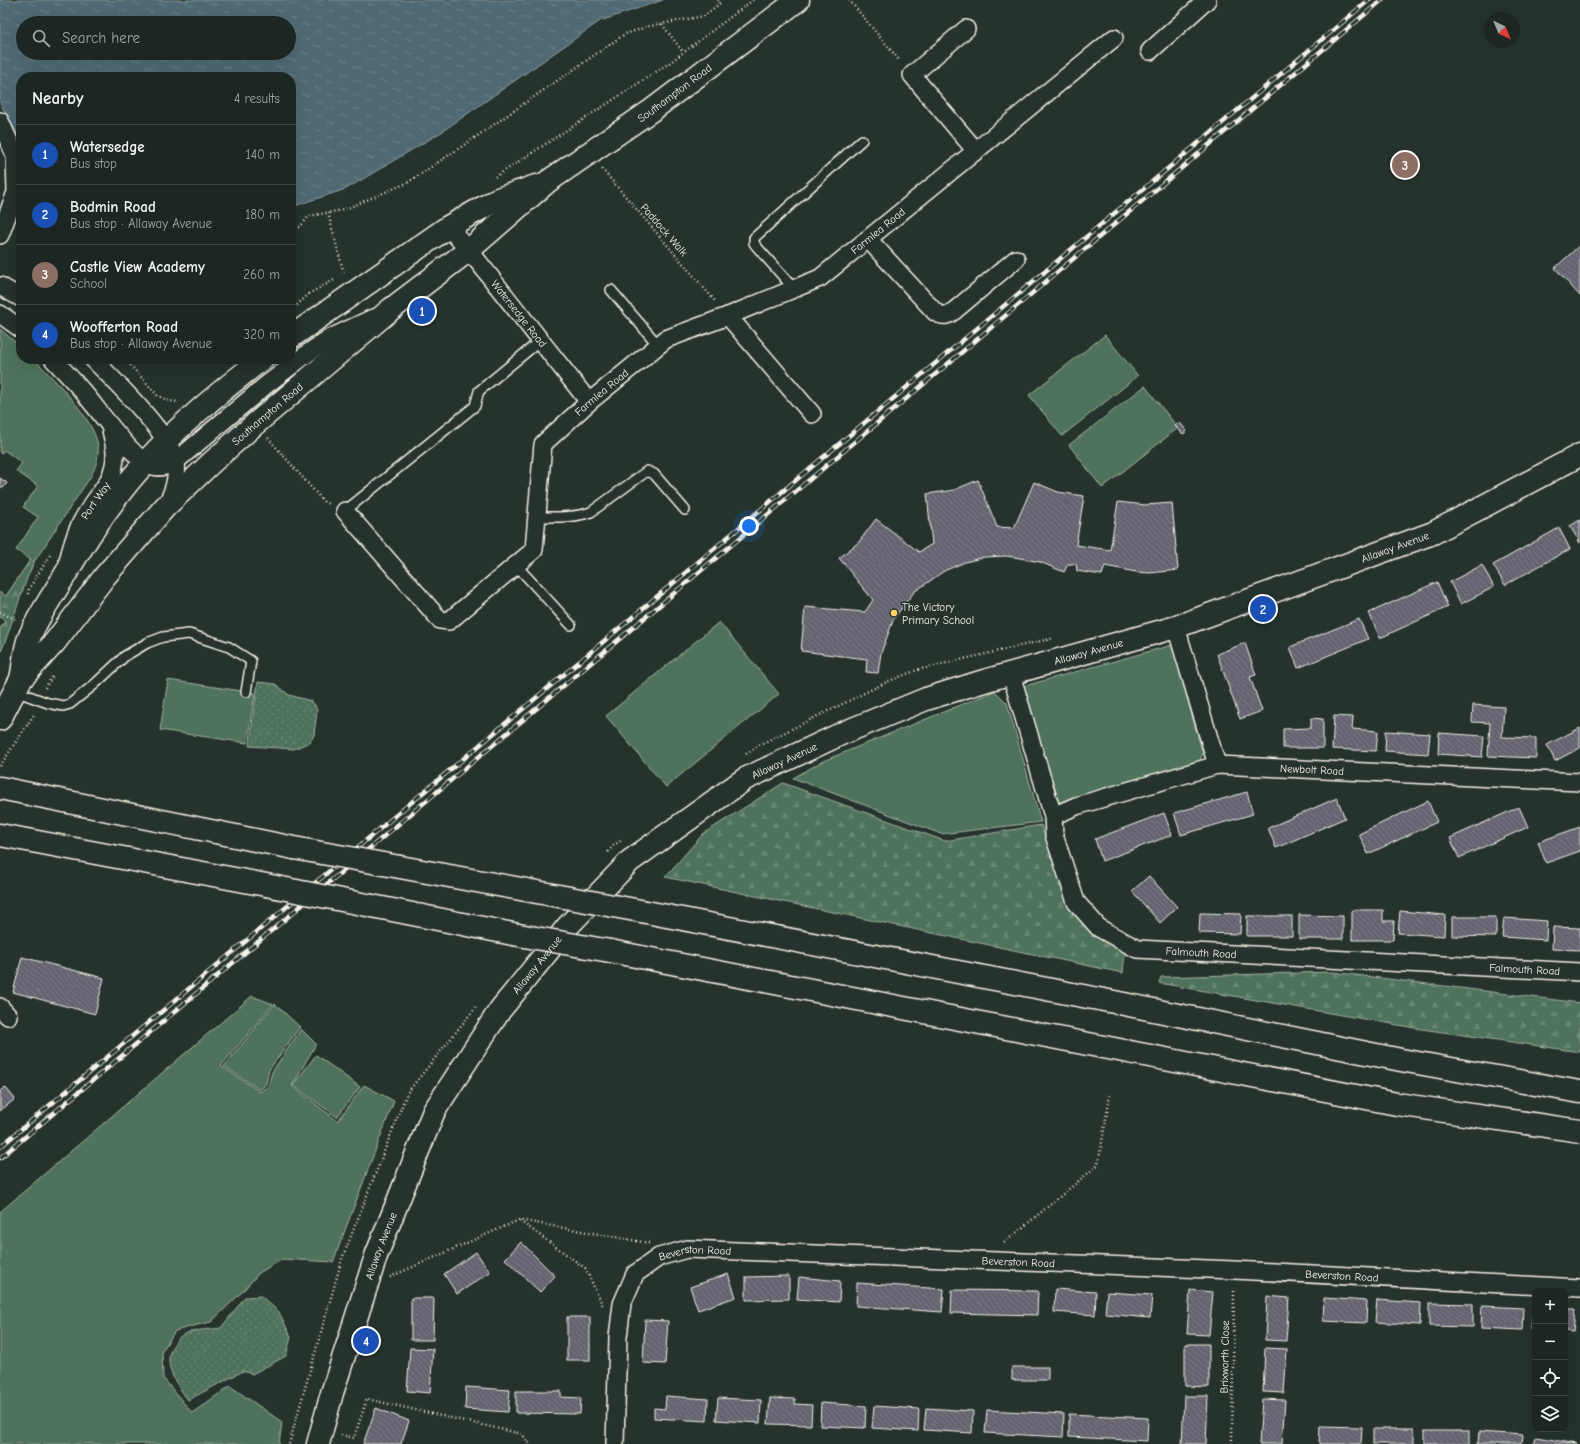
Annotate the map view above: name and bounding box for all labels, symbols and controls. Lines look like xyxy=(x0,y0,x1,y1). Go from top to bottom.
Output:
north arrow xyxy=(1484,12,1520,48)
search box xyxy=(16,16,296,60)
icon: search xyxy=(30,27,52,49)
text: Search here xyxy=(62,29,140,47)
street label: Southampton Road xyxy=(635,61,714,125)
text: Nearby xyxy=(32,89,83,108)
text: 4 results xyxy=(234,91,280,106)
text: Watersedge xyxy=(70,138,145,156)
text: 1 xyxy=(42,147,48,162)
text: 140 m xyxy=(246,147,280,162)
pin: 3 xyxy=(1392,150,1418,180)
text: Bus stop xyxy=(70,156,117,171)
text: Bodmin Road xyxy=(70,198,156,216)
street label: Paddock Walk xyxy=(638,201,691,259)
street label: Farmlea Road xyxy=(848,205,908,257)
text: 2 xyxy=(42,207,48,222)
text: 180 m xyxy=(245,207,280,222)
text: Bus stop · Allaway Avenue xyxy=(70,216,212,231)
text: Castle View Academy xyxy=(70,258,205,276)
text: 3 xyxy=(42,267,48,282)
text: 260 m xyxy=(243,267,280,282)
text: School xyxy=(70,276,107,291)
street label: Watersedge Road xyxy=(489,277,550,350)
pin: 1 xyxy=(409,296,435,326)
text: Woofferton Road xyxy=(70,318,178,336)
text: 4 xyxy=(42,327,48,342)
text: 320 m xyxy=(244,327,280,342)
text: Bus stop · Allaway Avenue xyxy=(70,336,212,351)
street label: Farmlea Road xyxy=(572,366,631,418)
street label: Southampton Road xyxy=(229,380,306,448)
street label: Port Way xyxy=(78,480,113,521)
your location xyxy=(739,516,759,536)
street label: Allaway Avenue xyxy=(1359,528,1431,565)
pin: 2 xyxy=(1250,594,1276,624)
place label: The Victory Primary School xyxy=(902,601,974,627)
marker: The Victory Primary School xyxy=(889,608,899,618)
street label: Allaway Avenue xyxy=(1053,636,1125,667)
street label: Allaway Avenue xyxy=(749,739,820,782)
street label: Newbolt Road xyxy=(1280,761,1344,777)
street label: Allaway Avenue xyxy=(509,933,565,996)
street label: Falmouth Road xyxy=(1165,944,1237,961)
street label: Falmouth Road xyxy=(1489,961,1561,977)
street label: Allaway Avenue xyxy=(362,1210,400,1281)
street label: Beverston Road xyxy=(657,1242,732,1263)
street label: Beverston Road xyxy=(981,1254,1055,1270)
street label: Beverston Road xyxy=(1305,1267,1379,1284)
map controls xyxy=(1532,1288,1568,1432)
button: + xyxy=(1532,1288,1568,1324)
street label: Brixworth Close xyxy=(1218,1320,1232,1394)
button: − xyxy=(1532,1324,1568,1360)
pin: 4 xyxy=(353,1326,379,1356)
button: locate xyxy=(1532,1360,1568,1396)
button: layers xyxy=(1532,1396,1568,1432)

